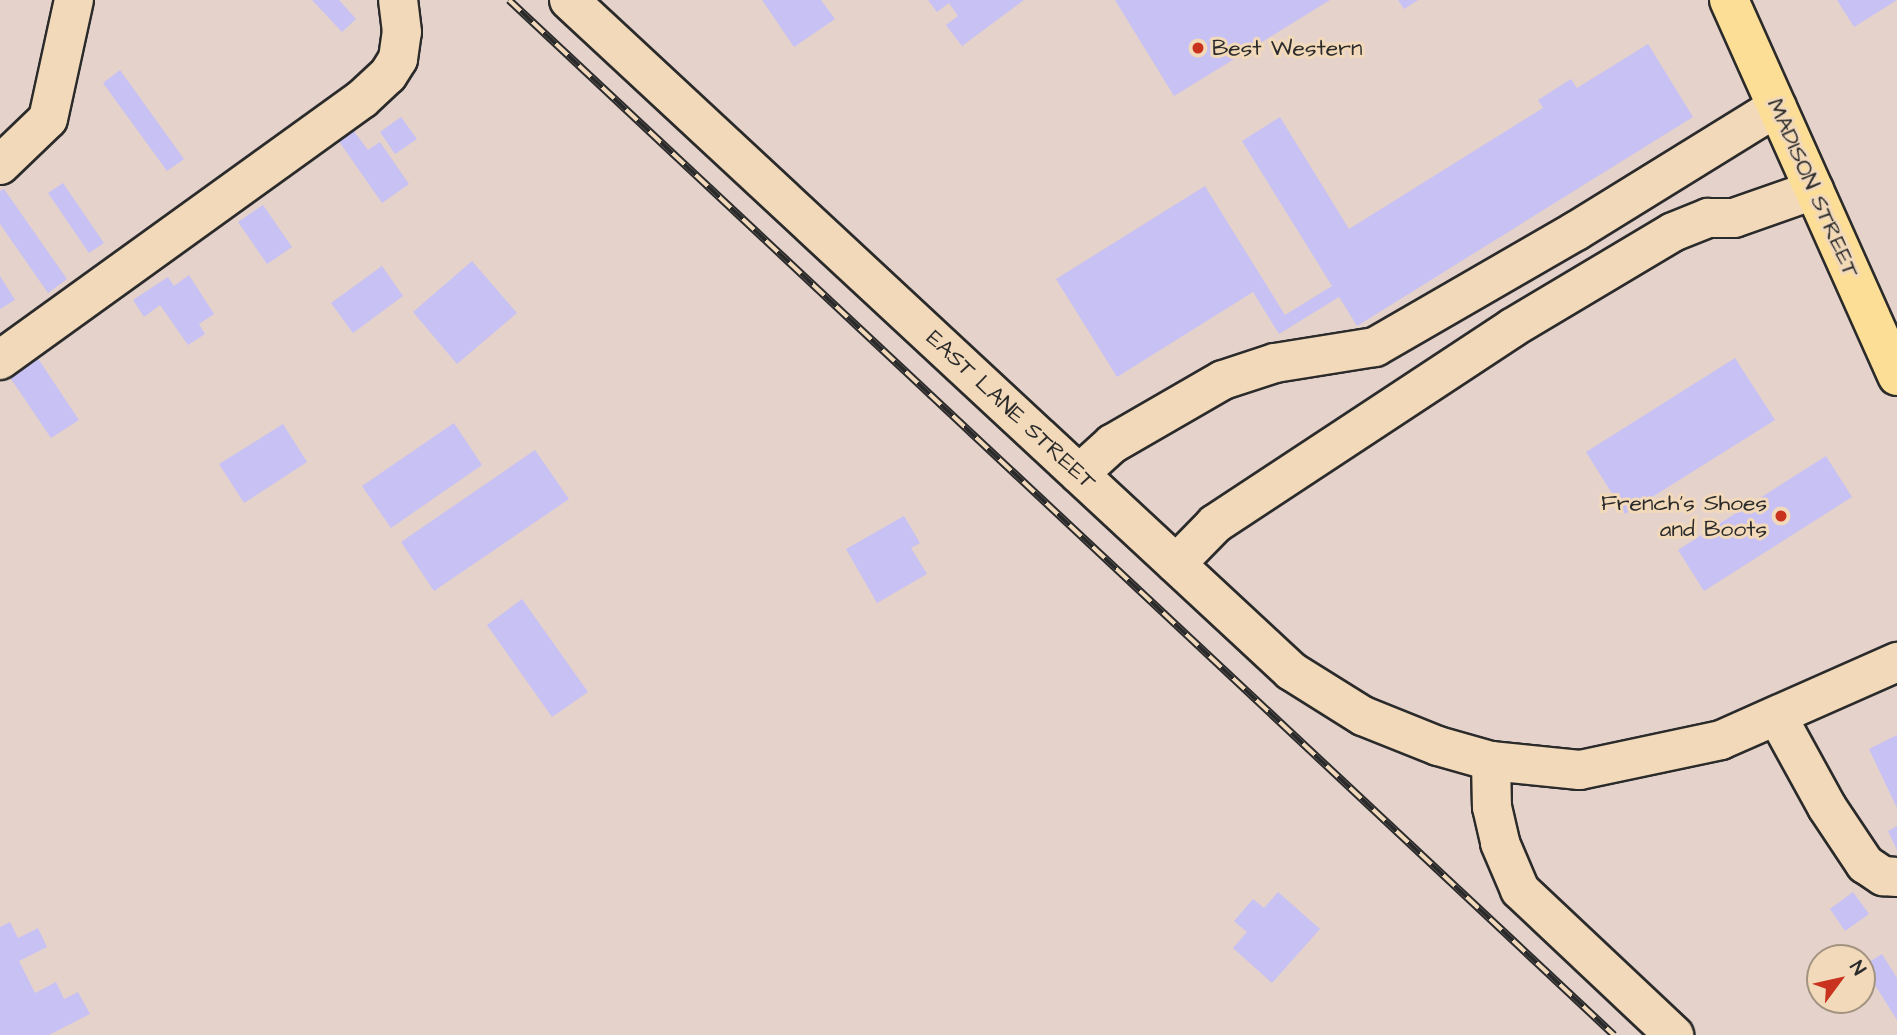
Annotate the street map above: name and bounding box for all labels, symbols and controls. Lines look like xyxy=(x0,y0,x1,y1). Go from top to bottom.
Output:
place label: Best Western xyxy=(1212,34,1362,62)
marker: Best Western xyxy=(1190,40,1206,56)
street label: MADISON STREET xyxy=(1761,94,1865,282)
street label: EAST LANE STREET xyxy=(921,324,1101,496)
place label: French's Shoes and Boots xyxy=(1601,489,1767,543)
marker: French's Shoes and Boots xyxy=(1773,508,1789,524)
north arrow xyxy=(1806,944,1876,1014)
text: N xyxy=(1843,956,1872,981)

